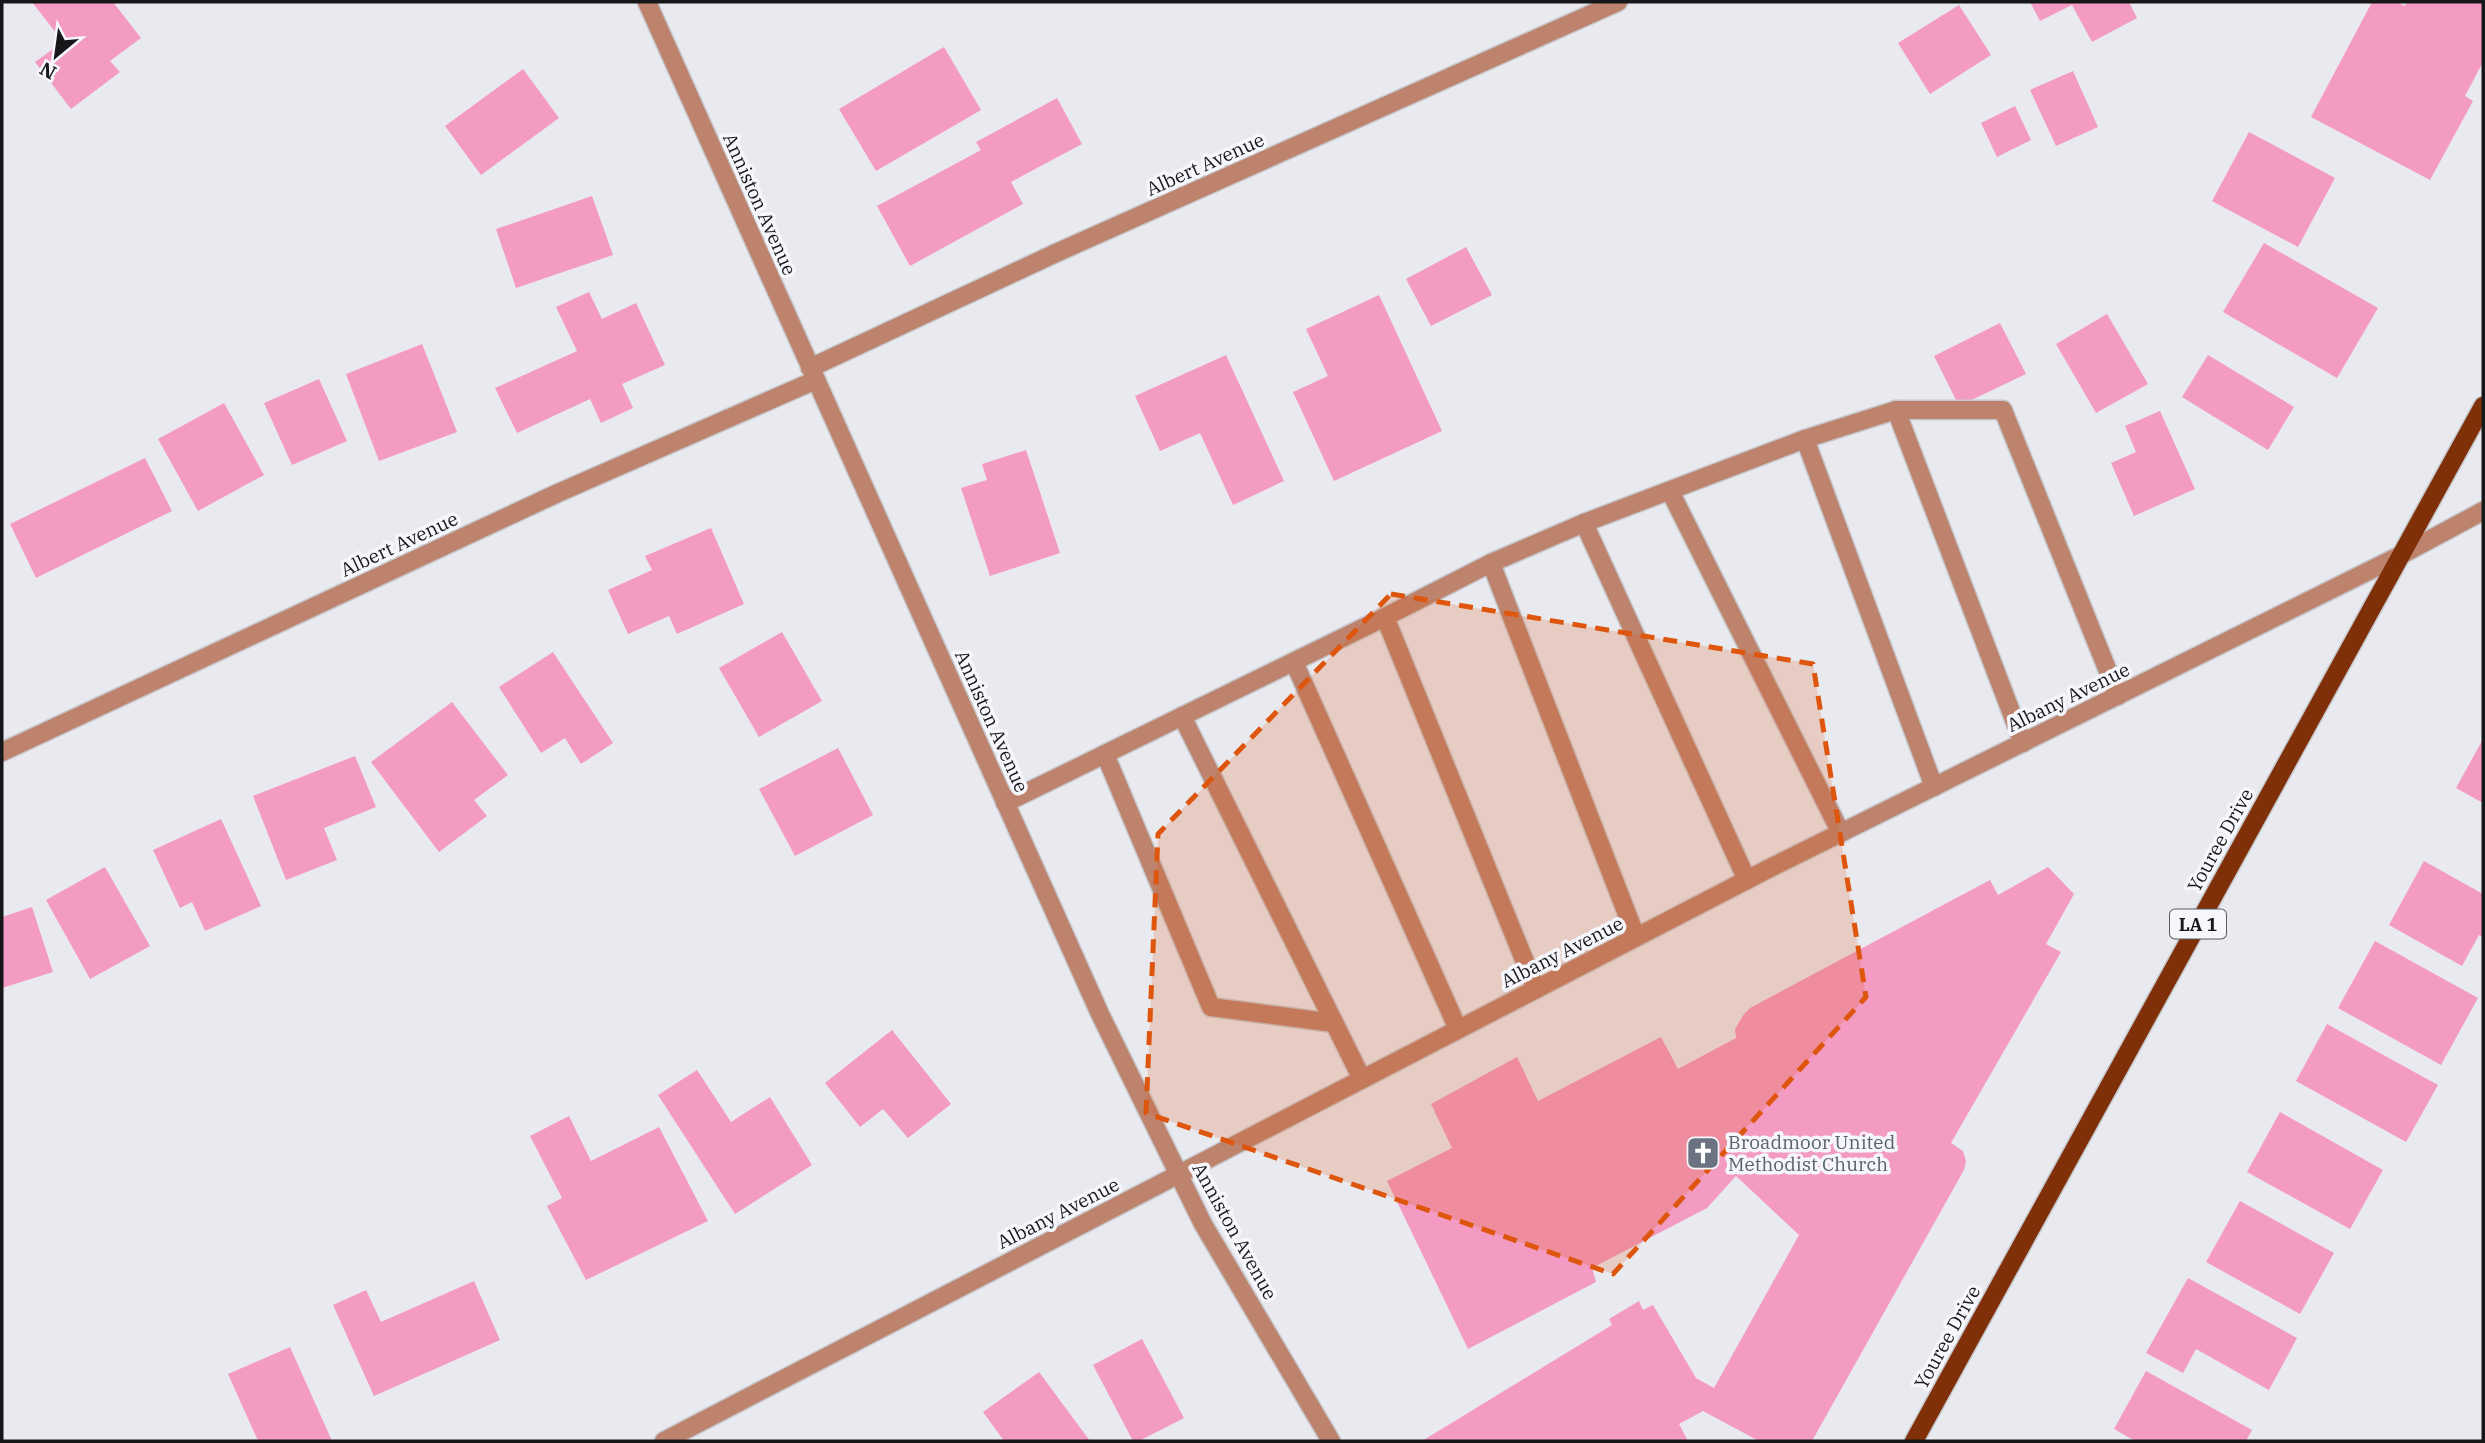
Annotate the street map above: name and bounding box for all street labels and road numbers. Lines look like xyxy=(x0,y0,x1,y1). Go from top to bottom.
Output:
street label: Albert Avenue xyxy=(1142,127,1268,201)
street label: Anniston Avenue xyxy=(718,129,802,279)
street label: Albert Avenue xyxy=(336,506,462,582)
street label: Anniston Avenue xyxy=(950,646,1034,796)
street label: Albany Avenue xyxy=(2003,657,2133,737)
street label: Youree Drive xyxy=(2182,784,2258,896)
road number: LA 1 xyxy=(2170,909,2226,939)
street label: Albany Avenue xyxy=(1497,911,1627,993)
street label: Anniston Avenue xyxy=(1187,1158,1283,1304)
street label: Albany Avenue xyxy=(993,1172,1123,1254)
street label: Youree Drive xyxy=(1909,1281,1985,1393)

